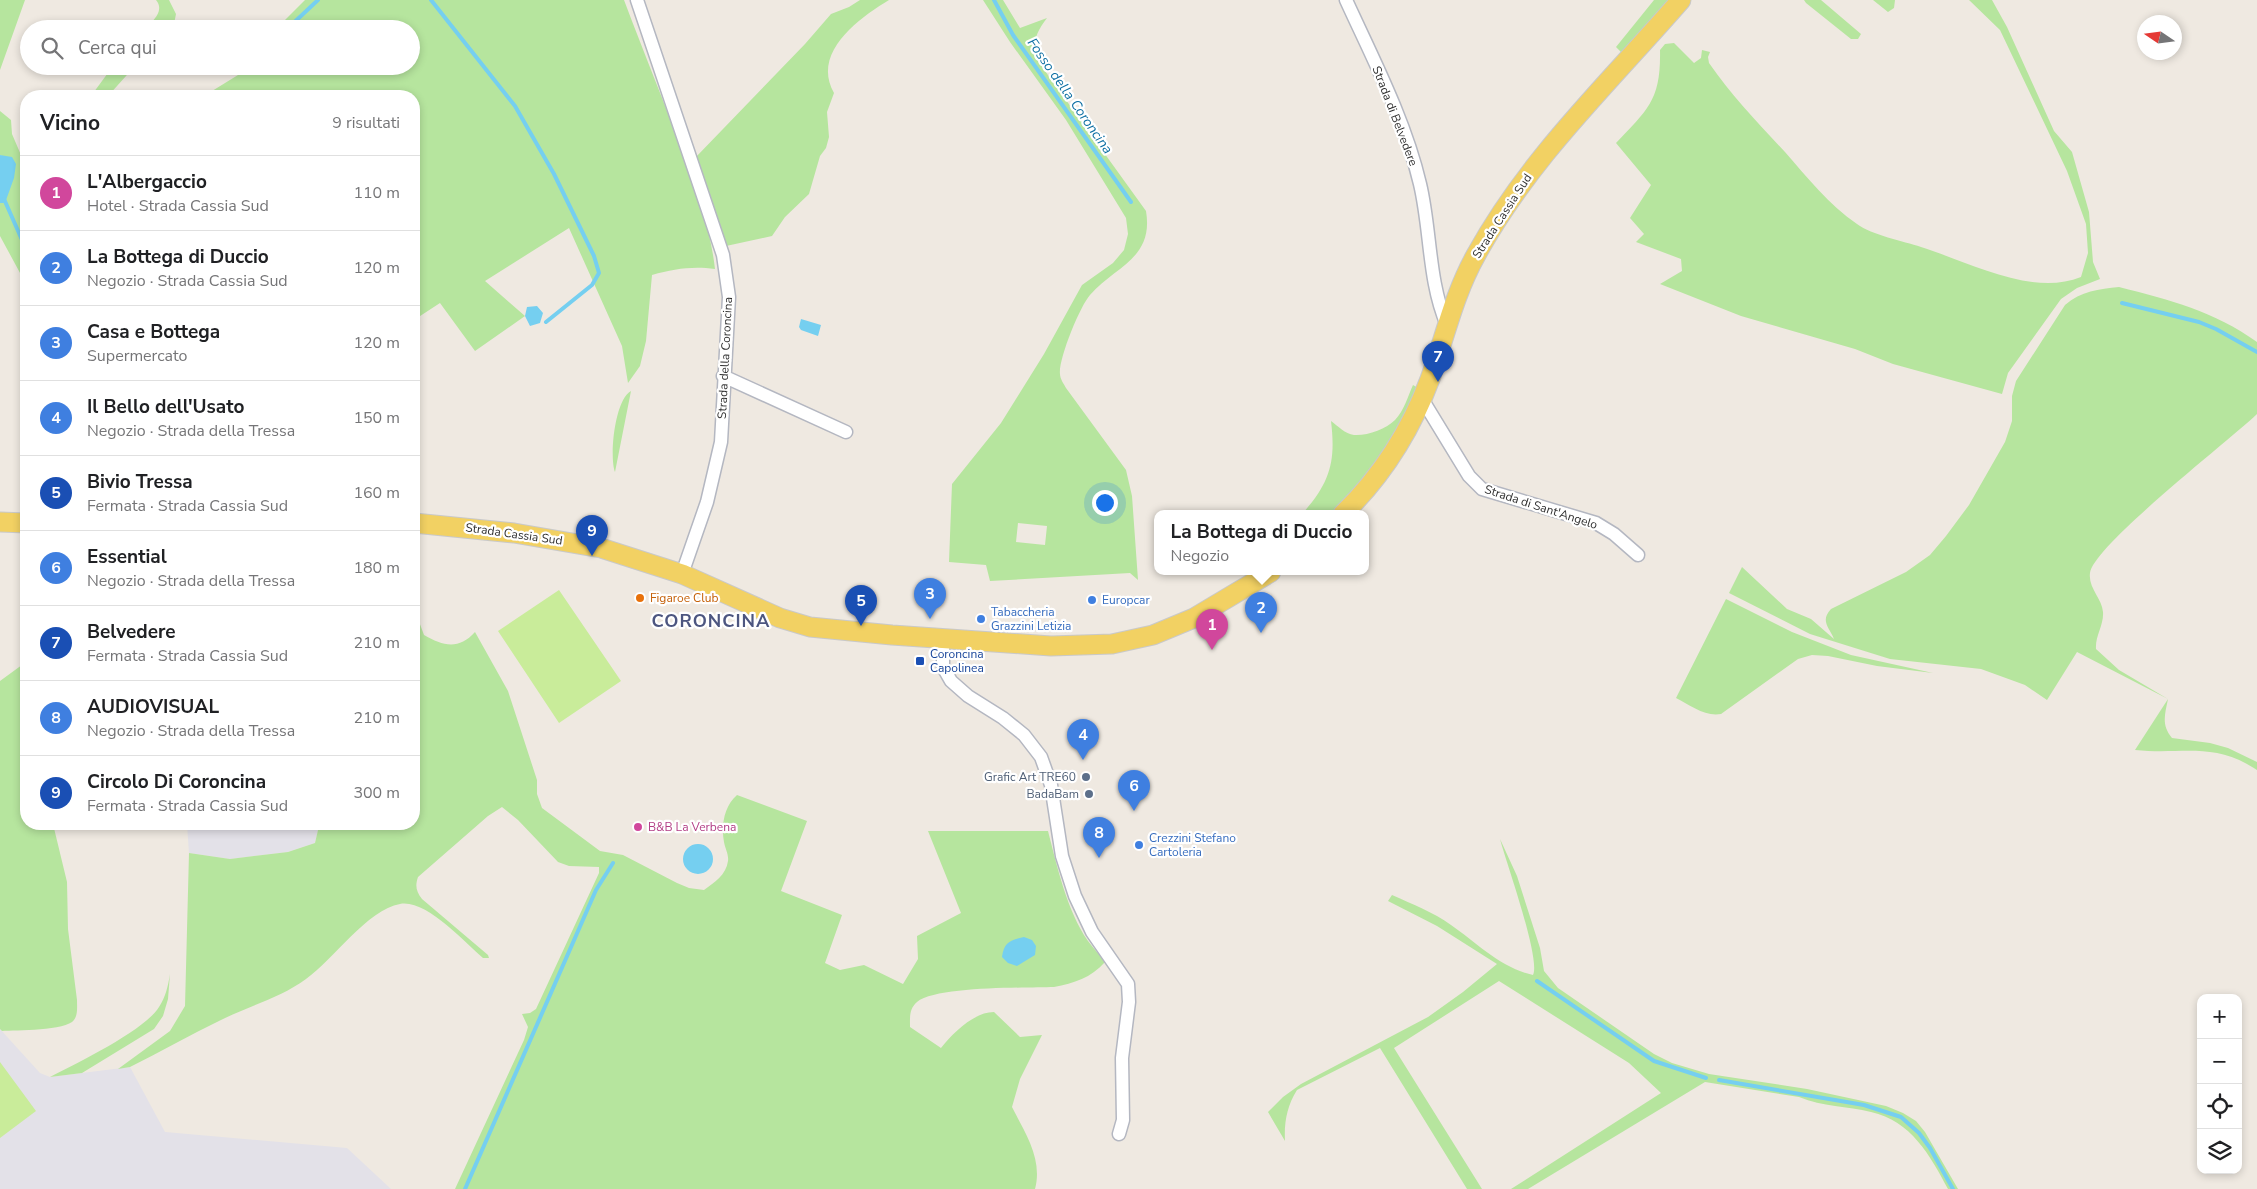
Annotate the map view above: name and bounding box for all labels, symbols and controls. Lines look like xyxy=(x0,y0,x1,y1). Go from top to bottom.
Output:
north arrow xyxy=(2137,15,2182,60)
search box xyxy=(20,20,420,75)
icon: search xyxy=(38,34,66,62)
water label: Fosso della Coroncina xyxy=(1023,34,1117,158)
text: Cerca qui xyxy=(78,35,157,61)
street label: Strada di Belvedere xyxy=(1369,64,1421,168)
text: Vicino xyxy=(40,109,100,137)
text: 9 risultati xyxy=(332,112,400,134)
text: L'Albergaccio xyxy=(87,169,207,195)
street label: Strada Cassia Sud xyxy=(1469,171,1535,261)
text: 1 xyxy=(51,182,61,204)
text: 110 m xyxy=(353,182,400,204)
text: Hotel · Strada Cassia Sud xyxy=(87,195,269,217)
text: La Bottega di Duccio xyxy=(87,244,269,270)
text: 2 xyxy=(51,257,61,279)
text: 120 m xyxy=(353,257,400,279)
text: Negozio · Strada Cassia Sud xyxy=(87,270,288,292)
street label: Strada della Coroncina xyxy=(714,297,736,419)
text: Casa e Bottega xyxy=(87,319,220,345)
text: 3 xyxy=(51,332,61,354)
text: 120 m xyxy=(353,332,400,354)
pin: 7 xyxy=(1422,341,1454,382)
text: Supermercato xyxy=(87,345,187,367)
text: Il Bello dell'Usato xyxy=(87,394,244,420)
text: 4 xyxy=(51,407,61,429)
text: 150 m xyxy=(353,407,400,429)
text: Negozio · Strada della Tressa xyxy=(87,420,295,442)
text: Bivio Tressa xyxy=(87,469,193,495)
street label: Strada di Sant'Angelo xyxy=(1482,481,1600,533)
text: 5 xyxy=(51,482,61,504)
text: 160 m xyxy=(353,482,400,504)
your location xyxy=(1092,490,1118,516)
text: Fermata · Strada Cassia Sud xyxy=(87,495,288,517)
popup xyxy=(1154,510,1369,575)
pin: 9 xyxy=(576,515,608,556)
street label: Strada Cassia Sud xyxy=(465,519,563,549)
text: La Bottega di Duccio xyxy=(1171,519,1352,545)
text: Essential xyxy=(87,544,167,570)
text: Negozio xyxy=(1171,545,1229,567)
text: 6 xyxy=(51,557,61,579)
text: 180 m xyxy=(353,557,400,579)
text: Negozio · Strada della Tressa xyxy=(87,570,295,592)
pin: 3 xyxy=(914,578,946,619)
pin: 5 xyxy=(845,585,877,626)
place label: Figaroe Club xyxy=(650,590,718,606)
marker: Figaroe Club xyxy=(634,592,646,604)
place label: Europcar xyxy=(1102,592,1150,608)
pin: 2 xyxy=(1245,592,1277,633)
marker: Europcar xyxy=(1086,594,1098,606)
place label: Tabaccheria Grazzini Letizia xyxy=(991,604,1071,634)
district label: CORONCINA xyxy=(652,609,770,633)
pin: 1 xyxy=(1196,609,1228,650)
marker: Tabaccheria Grazzini Letizia xyxy=(975,613,987,625)
text: Belvedere xyxy=(87,619,176,645)
text: 7 xyxy=(51,632,61,654)
text: 210 m xyxy=(353,632,400,654)
text: Fermata · Strada Cassia Sud xyxy=(87,645,288,667)
place label: Coroncina Capolinea xyxy=(930,646,984,676)
marker: Coroncina Capolinea xyxy=(914,655,926,667)
text: AUDIOVISUAL xyxy=(87,694,219,720)
text: 8 xyxy=(51,707,61,729)
text: 210 m xyxy=(353,707,400,729)
pin: 4 xyxy=(1067,719,1099,760)
text: Negozio · Strada della Tressa xyxy=(87,720,295,742)
text: Circolo Di Coroncina xyxy=(87,769,266,795)
place label: Grafic Art TRE60 xyxy=(984,769,1076,785)
pin: 6 xyxy=(1118,770,1150,811)
marker: Grafic Art TRE60 xyxy=(1080,771,1092,783)
text: 9 xyxy=(51,782,61,804)
text: 300 m xyxy=(353,782,400,804)
place label: BadaBam xyxy=(1026,786,1079,802)
marker: BadaBam xyxy=(1083,788,1095,800)
text: Fermata · Strada Cassia Sud xyxy=(87,795,288,817)
pin: 8 xyxy=(1083,817,1115,858)
place label: B&B La Verbena xyxy=(648,819,736,835)
marker: B&B La Verbena xyxy=(632,821,644,833)
place label: Crezzini Stefano Cartoleria xyxy=(1149,830,1236,860)
marker: Crezzini Stefano Cartoleria xyxy=(1133,839,1145,851)
map controls xyxy=(2197,994,2242,1174)
button: + xyxy=(2197,994,2242,1039)
button: − xyxy=(2197,1039,2242,1084)
button: locate xyxy=(2197,1084,2242,1129)
button: layers xyxy=(2197,1129,2242,1174)

